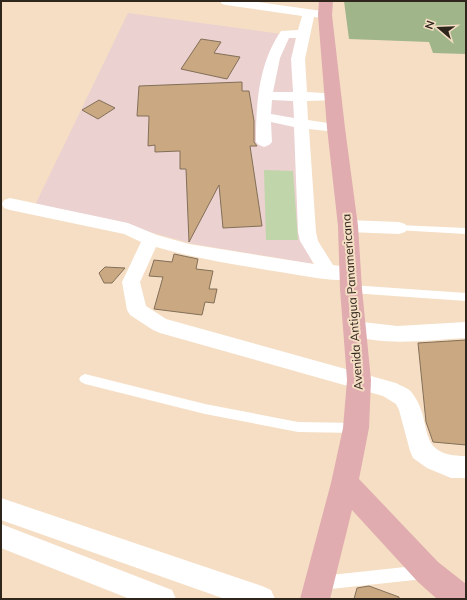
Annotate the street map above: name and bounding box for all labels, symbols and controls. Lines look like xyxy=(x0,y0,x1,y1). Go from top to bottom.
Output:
north arrow xyxy=(419,8,459,48)
text: N xyxy=(422,19,438,31)
street label: Avenida Antigua Panamericana xyxy=(338,213,366,391)

